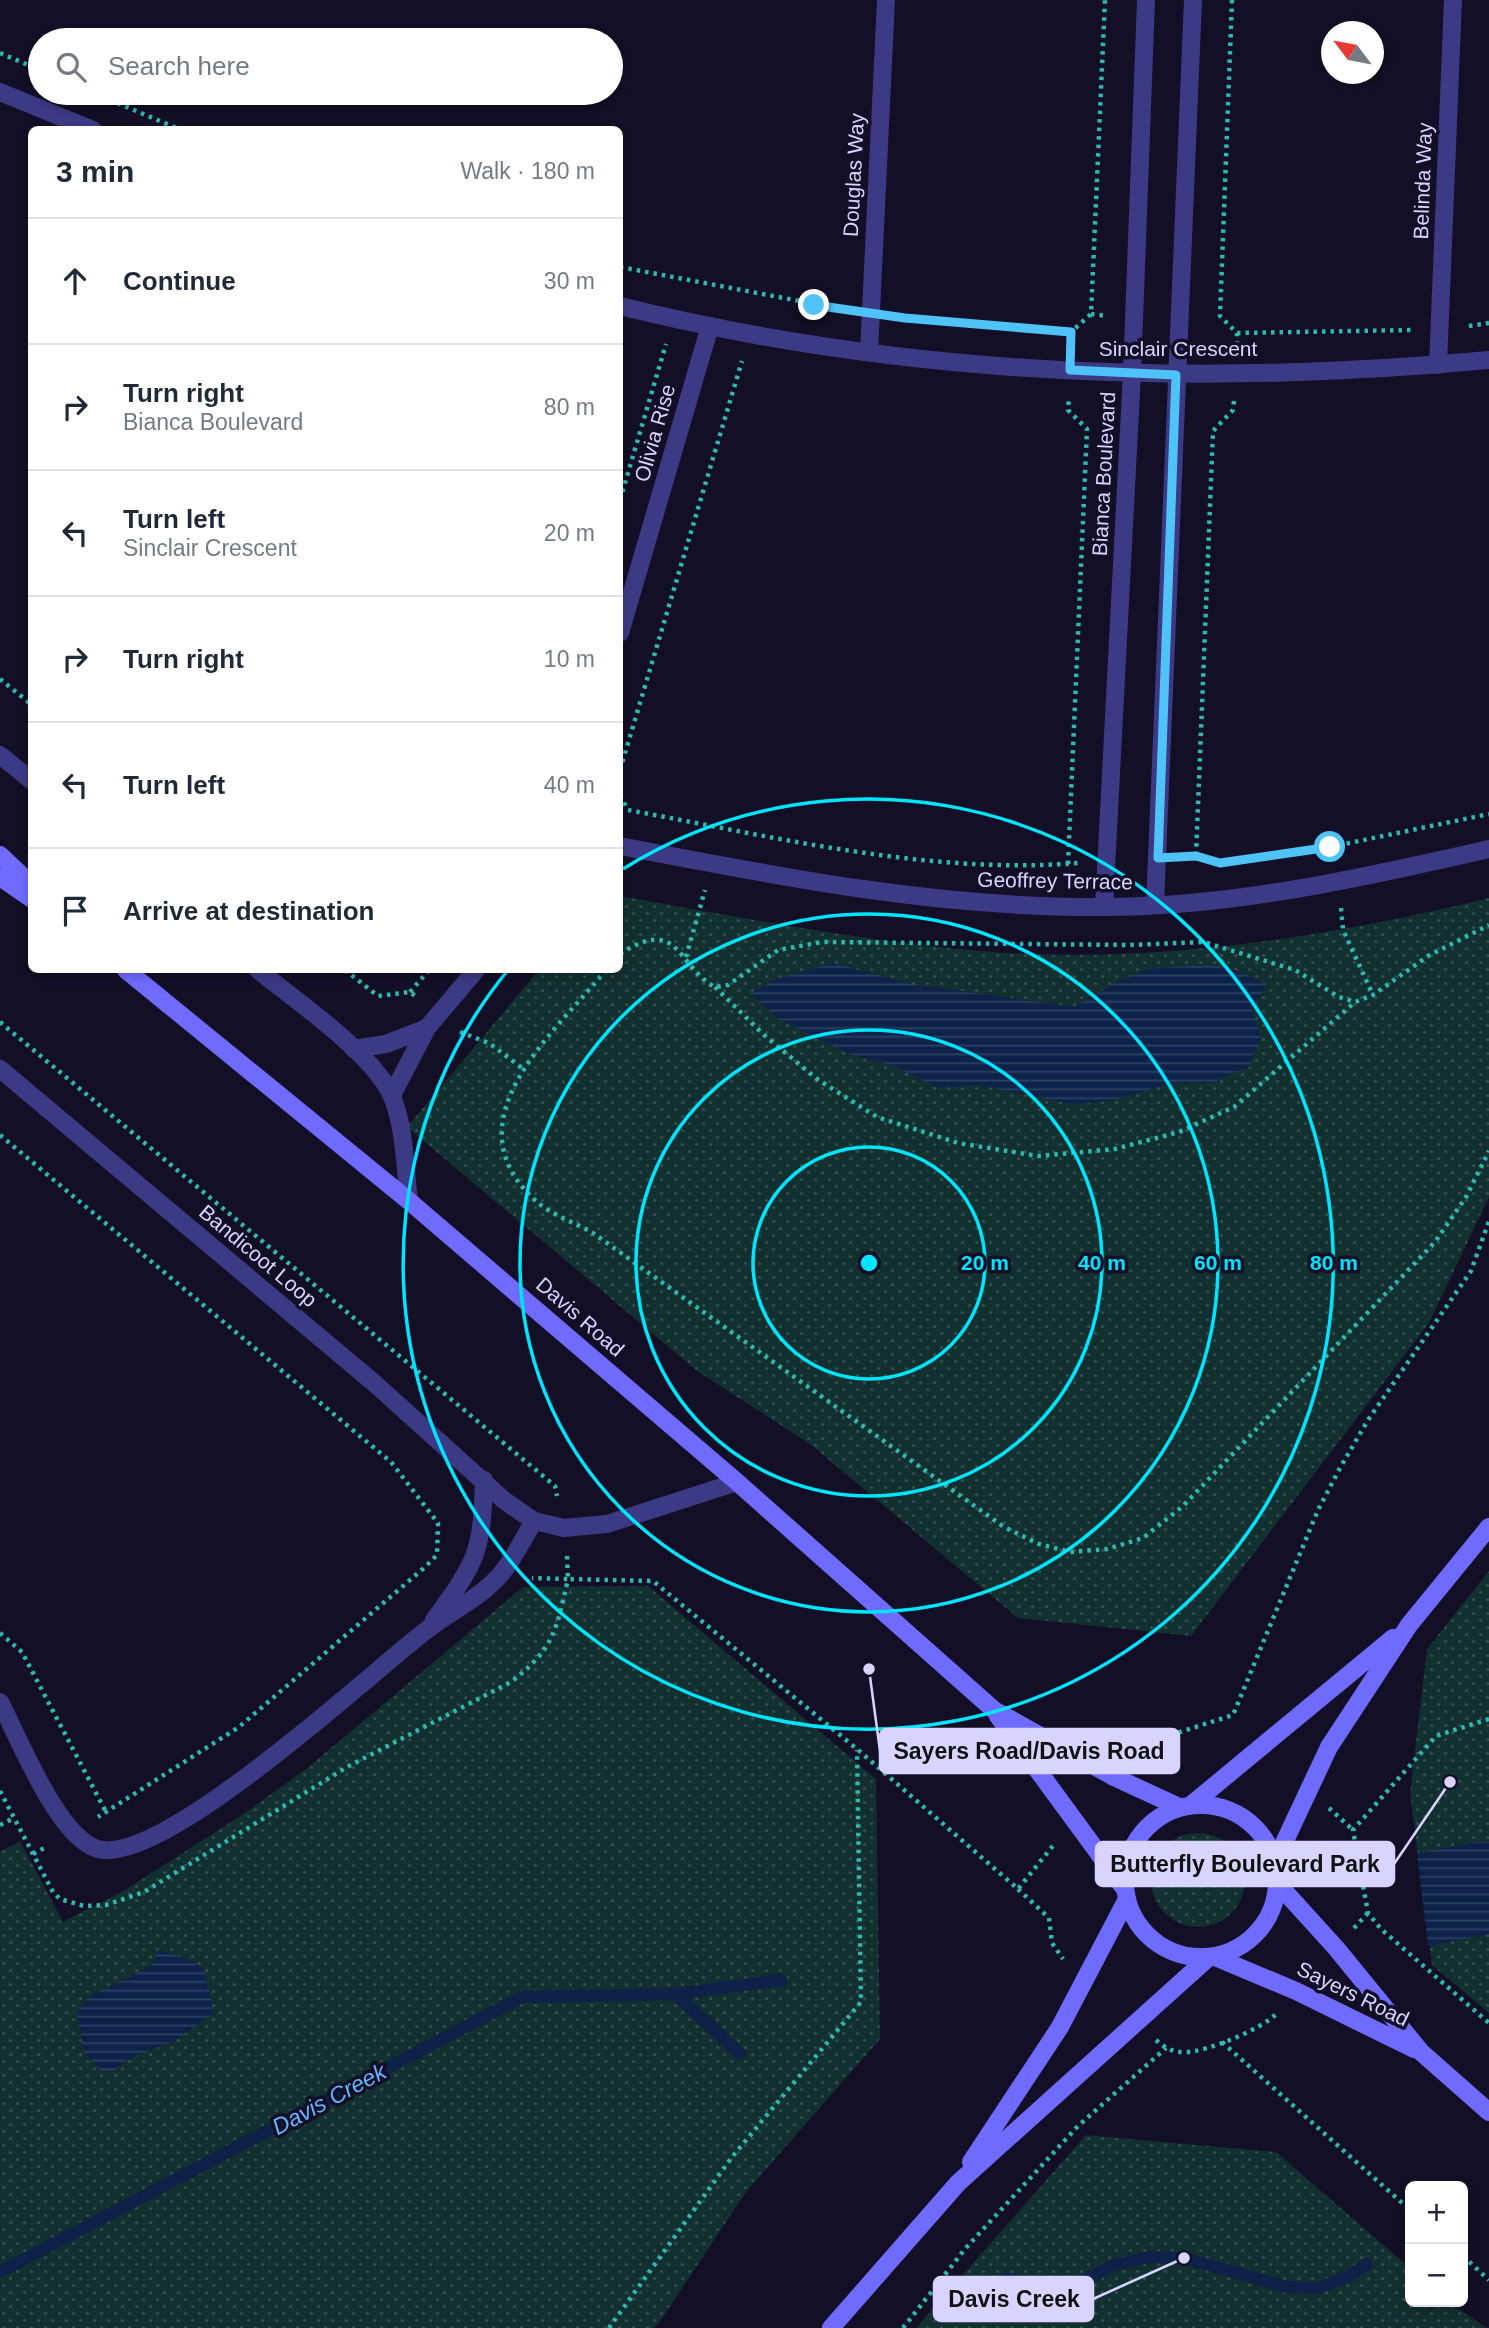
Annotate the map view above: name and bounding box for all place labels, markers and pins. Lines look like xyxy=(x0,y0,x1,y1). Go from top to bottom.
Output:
centre of rings xyxy=(857,1251,881,1275)
callout: Sayers Road/Davis Road xyxy=(880,1729,1179,1773)
callout: Butterfly Boulevard Park xyxy=(1096,1842,1394,1886)
callout: Davis Creek xyxy=(934,2277,1093,2321)

